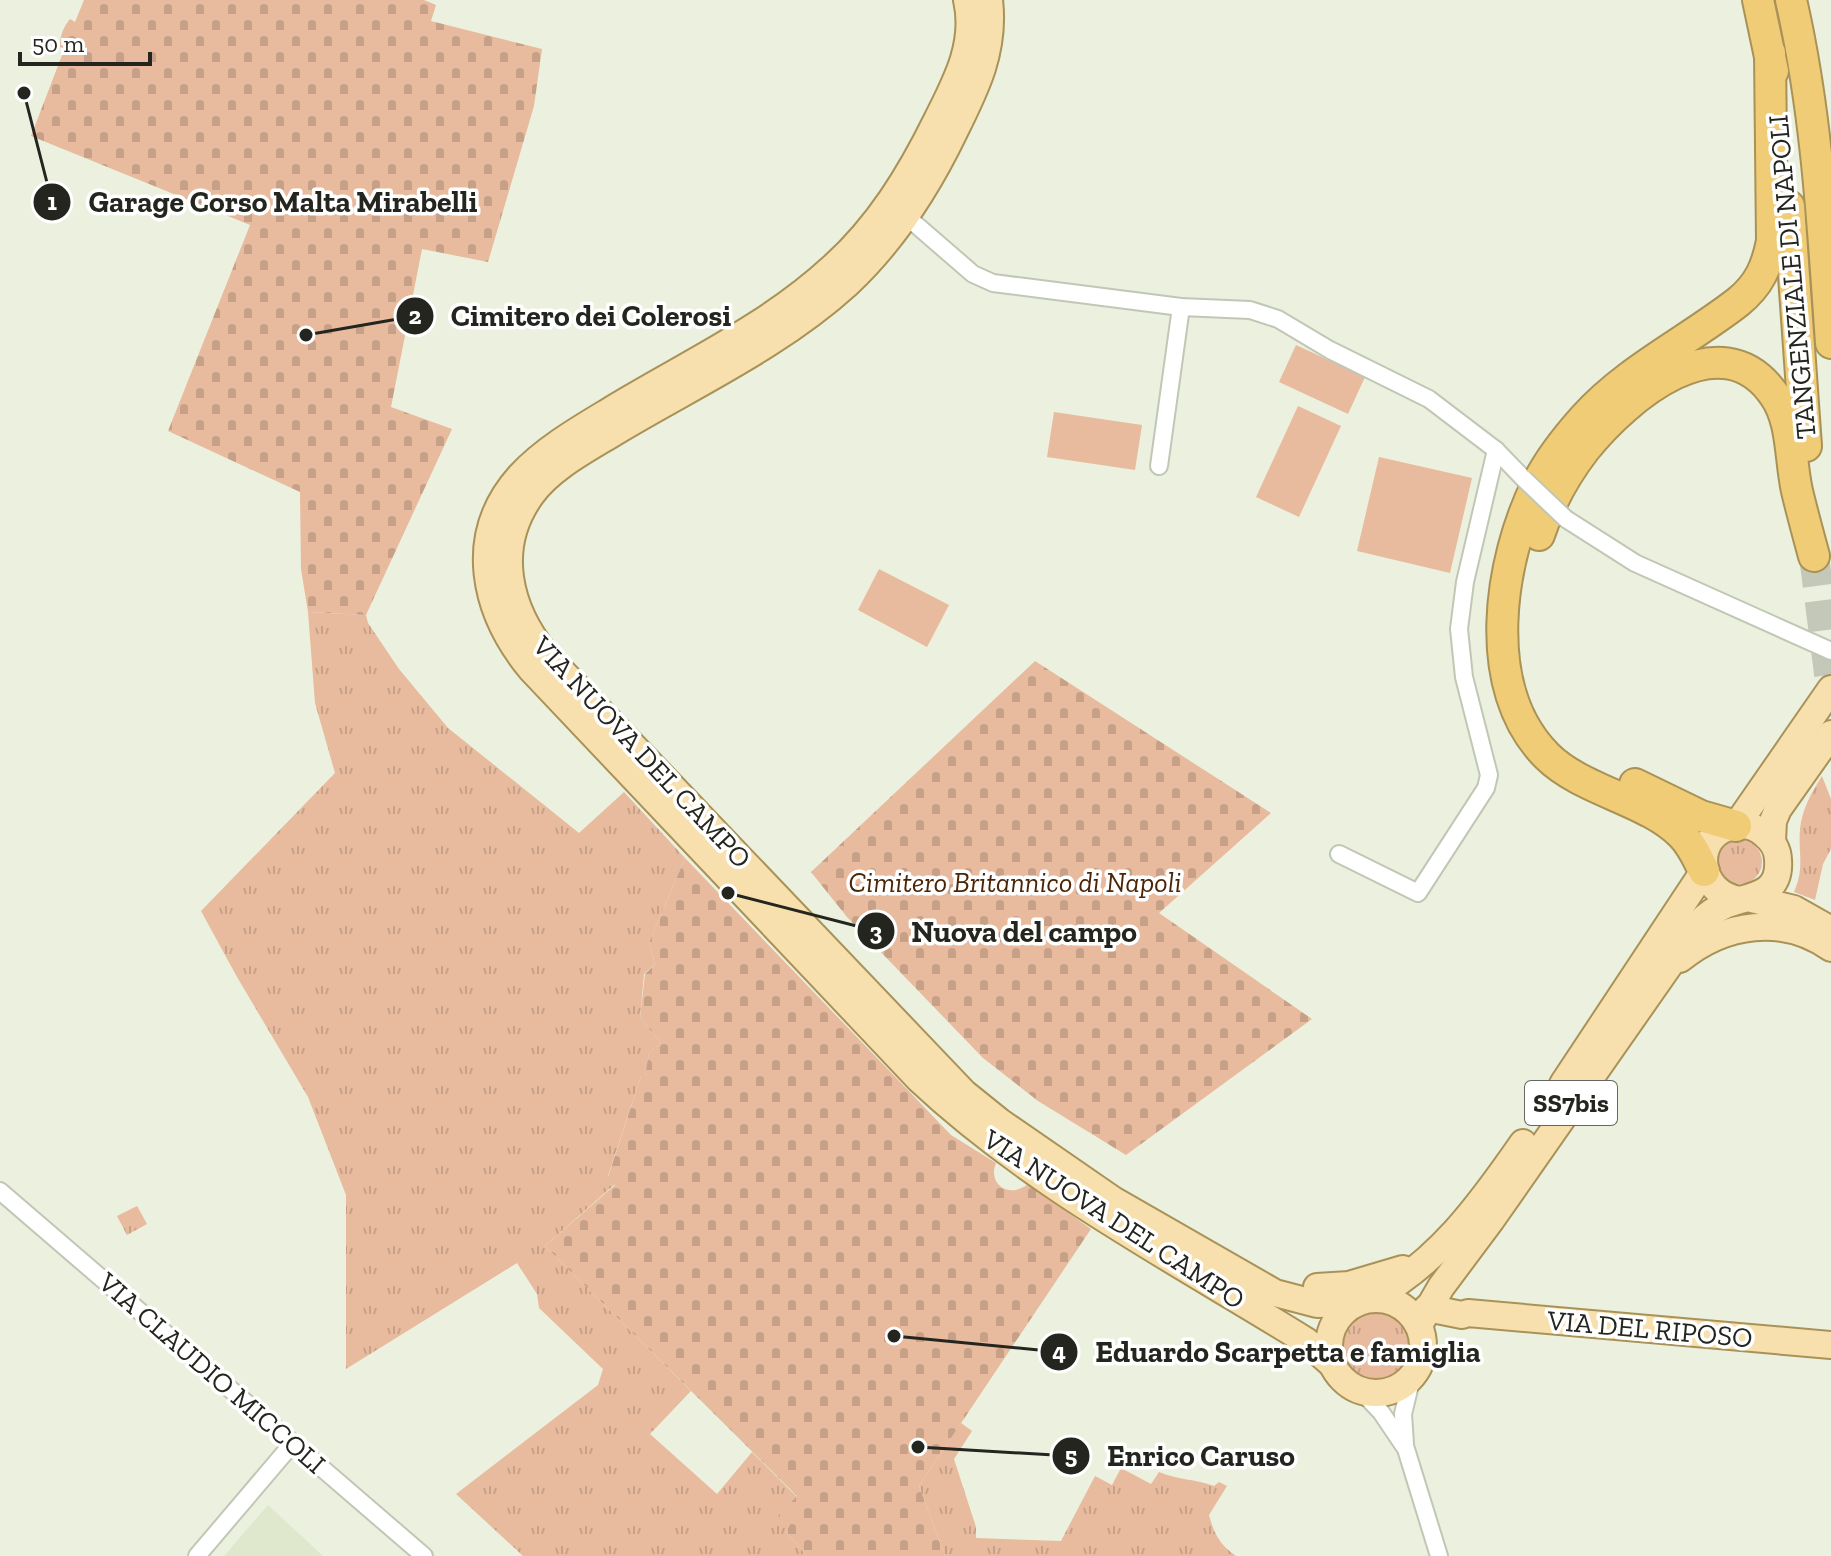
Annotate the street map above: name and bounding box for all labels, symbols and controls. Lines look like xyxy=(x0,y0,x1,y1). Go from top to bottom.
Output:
scale bar xyxy=(20,16,150,66)
text: 50 m xyxy=(32,29,85,58)
street label: TANGENZIALE DI NAPOLI xyxy=(1761,113,1823,441)
callout: Garage Corso Malta Mirabelli xyxy=(32,175,493,229)
text: Garage Corso Malta Mirabelli xyxy=(89,184,478,220)
text: 1 xyxy=(47,187,57,216)
callout: Cimitero dei Colerosi xyxy=(395,289,747,343)
text: Cimitero dei Colerosi xyxy=(451,298,731,334)
text: 2 xyxy=(409,301,422,330)
street label: VIA NUOVA DEL CAMPO xyxy=(525,629,758,875)
park label: Cimitero Britannico di Napoli xyxy=(848,866,1182,899)
callout: Nuova del campo xyxy=(856,904,1153,958)
text: Nuova del campo xyxy=(911,914,1137,950)
text: 3 xyxy=(870,917,883,946)
road number: SS7bis xyxy=(1525,1081,1617,1125)
street label: VIA NUOVA DEL CAMPO xyxy=(976,1122,1251,1316)
street label: VIA CLAUDIO MICCOLI xyxy=(91,1265,332,1481)
street label: VIA DEL RIPOSO xyxy=(1545,1304,1754,1354)
callout: Eduardo Scarpetta e famiglia xyxy=(1039,1325,1497,1379)
text: Eduardo Scarpetta e famiglia xyxy=(1095,1334,1481,1370)
text: 4 xyxy=(1052,1337,1066,1366)
callout: Enrico Caruso xyxy=(1051,1429,1311,1483)
text: Enrico Caruso xyxy=(1107,1438,1295,1474)
text: 5 xyxy=(1065,1441,1077,1470)

